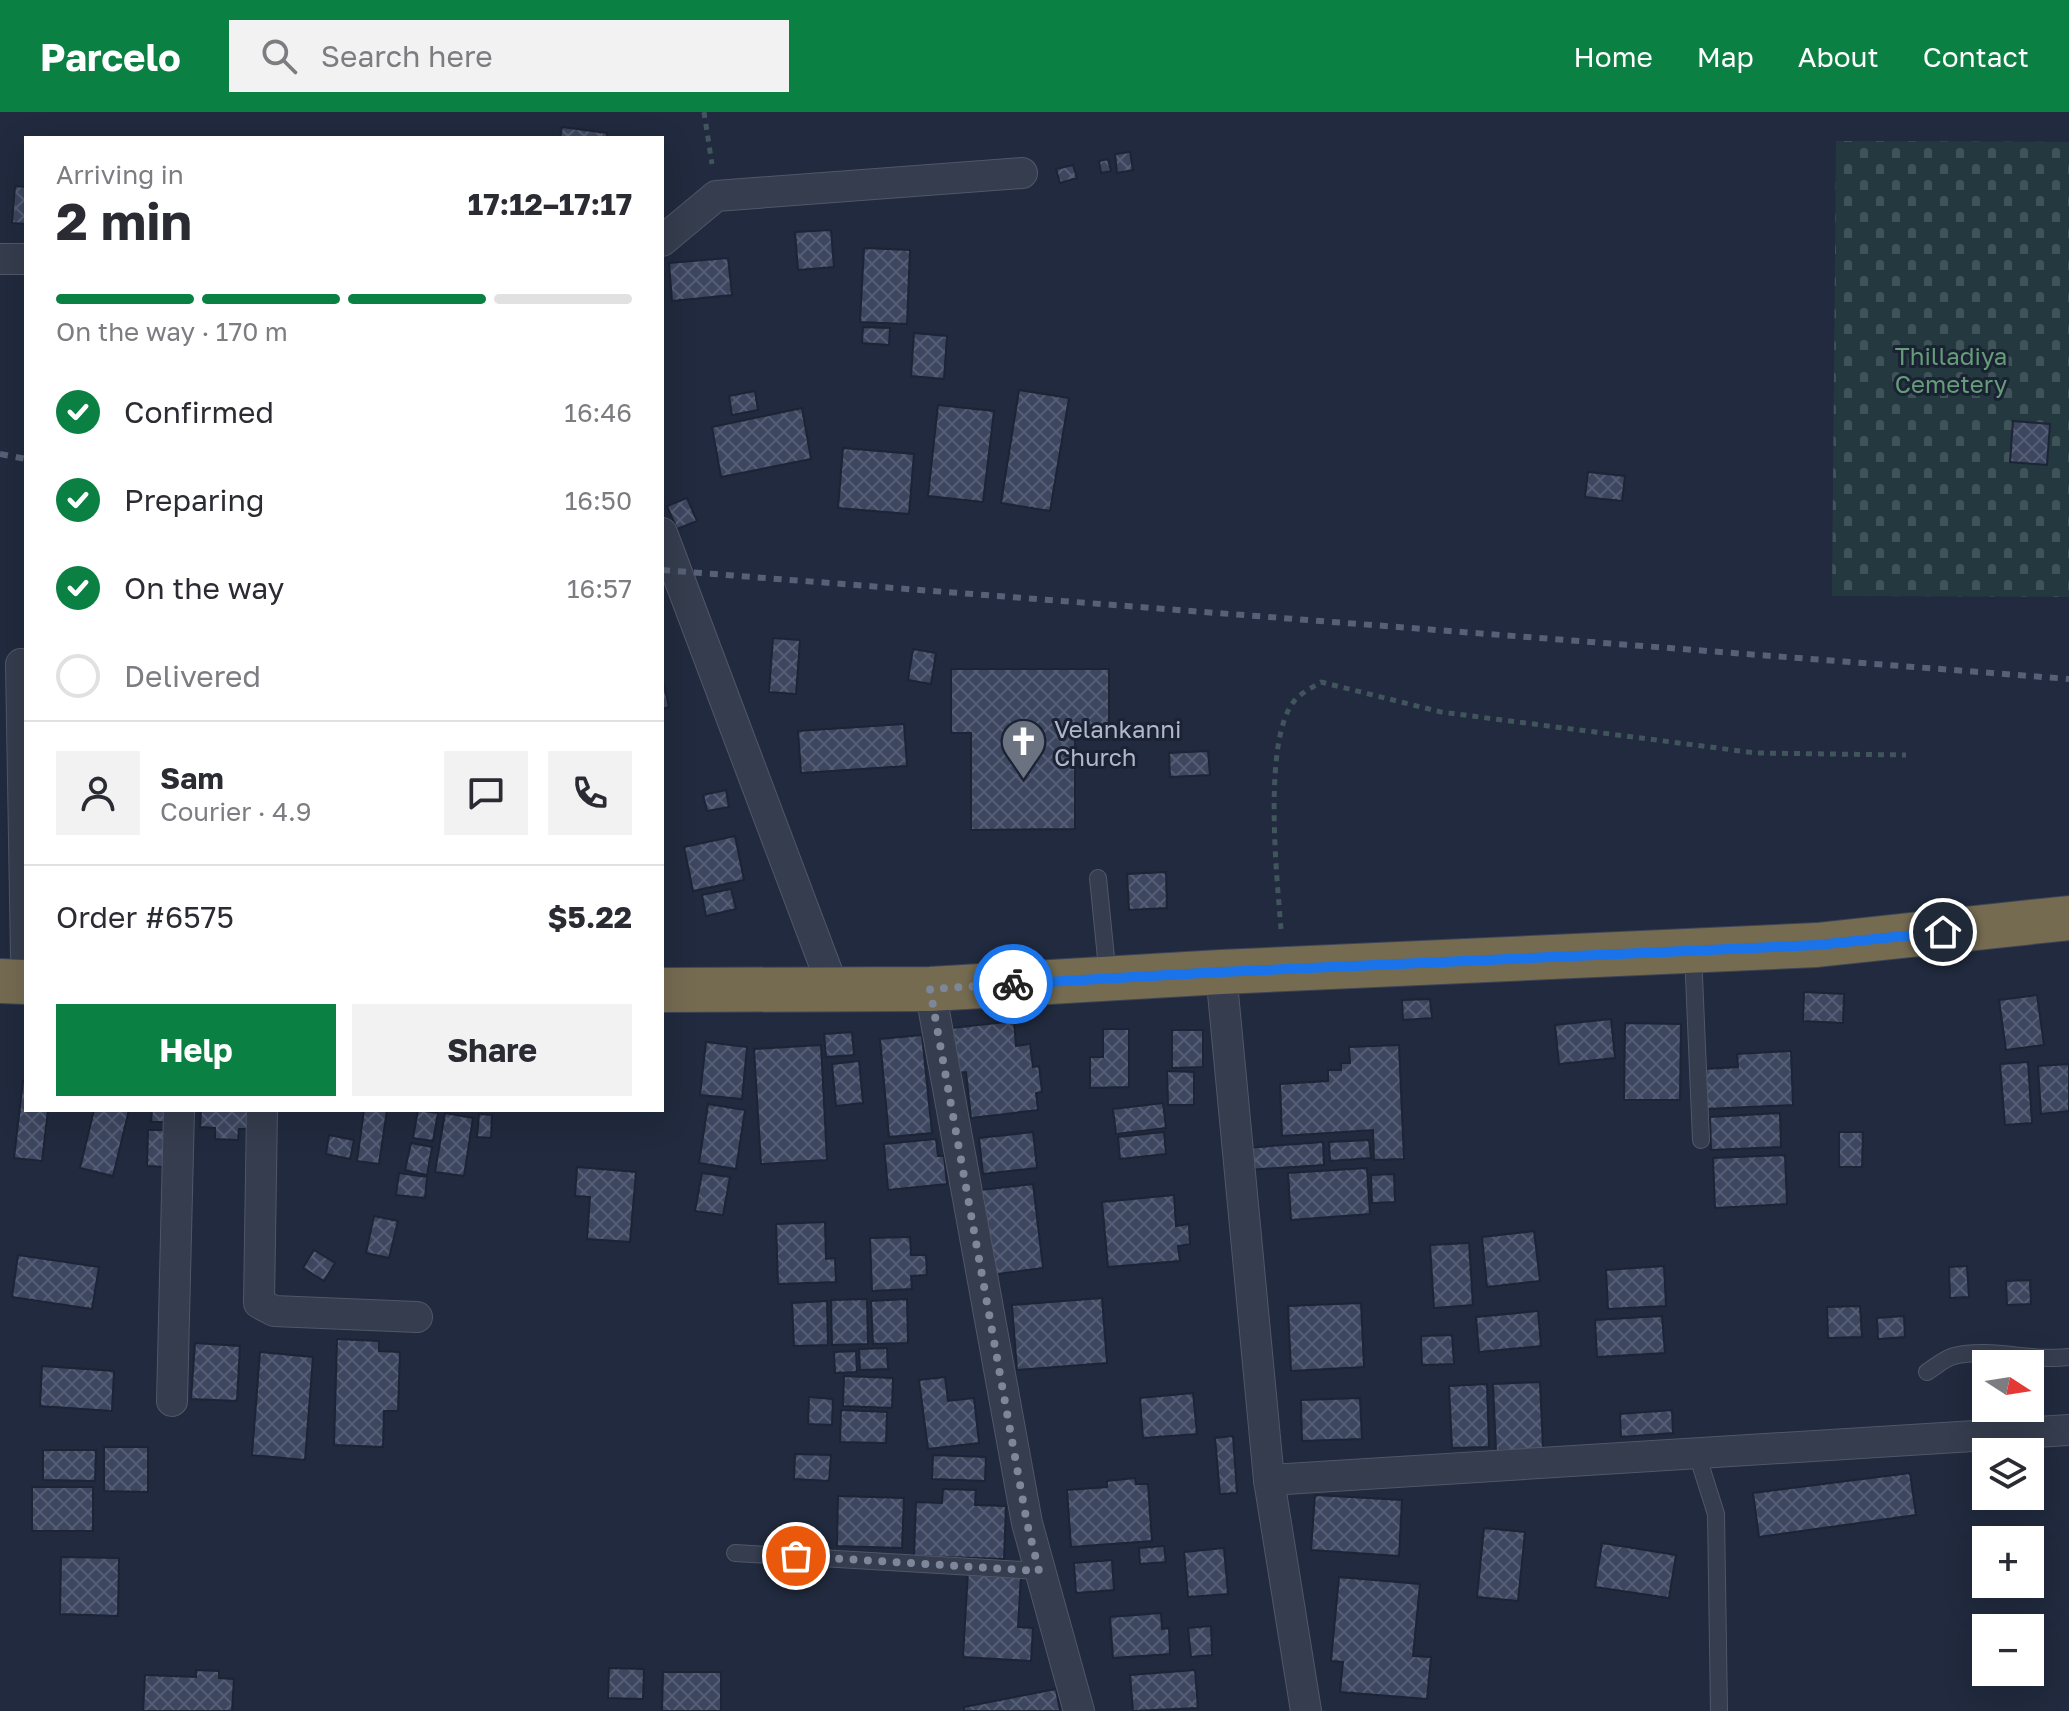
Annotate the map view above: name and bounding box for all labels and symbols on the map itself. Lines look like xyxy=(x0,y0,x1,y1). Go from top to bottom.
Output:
park label: Thilladiya Cemetery xyxy=(1895,341,2007,398)
place label: Velankanni Church xyxy=(1054,714,1181,771)
church icon: Velankanni Church xyxy=(999,718,1047,781)
pin xyxy=(1909,898,1977,966)
courier xyxy=(973,944,1053,1024)
north arrow xyxy=(1972,1350,2044,1422)
pin xyxy=(762,1522,830,1590)

